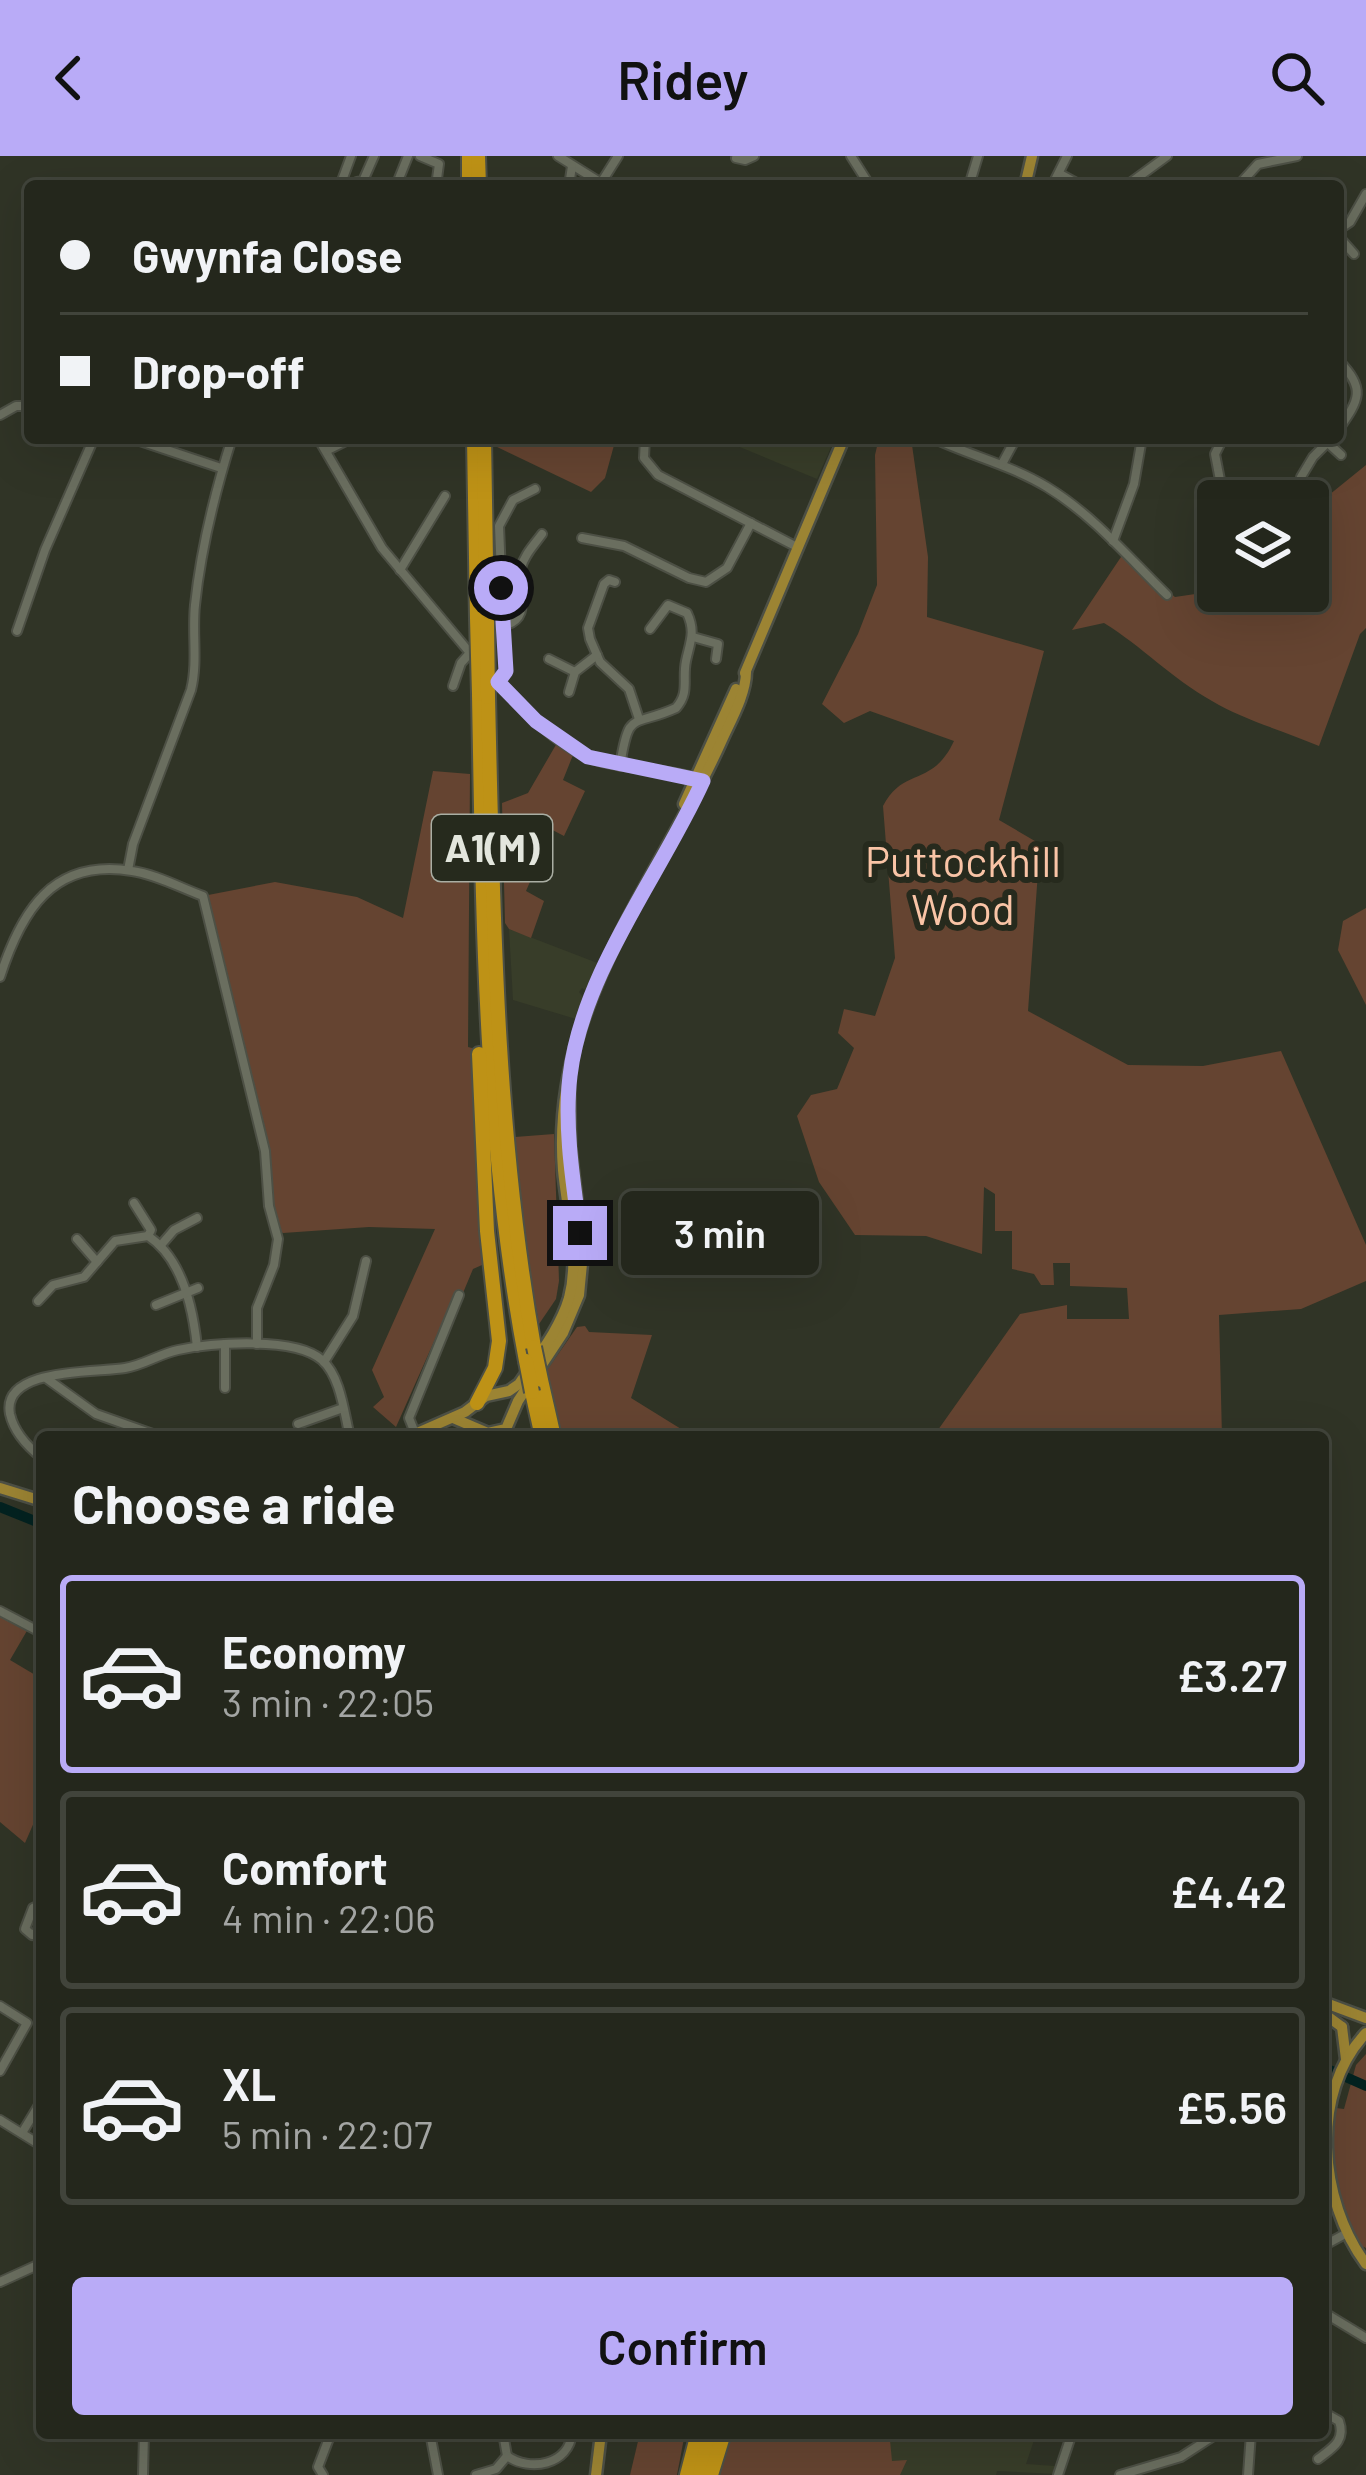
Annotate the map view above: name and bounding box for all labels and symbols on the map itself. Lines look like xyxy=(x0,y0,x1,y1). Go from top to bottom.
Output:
route start xyxy=(474,561,528,615)
road number: A1(M) xyxy=(432,815,552,881)
park label: Puttockhill Wood xyxy=(865,835,1061,933)
callout: 3 min xyxy=(622,1191,820,1275)
route end xyxy=(553,1206,607,1260)

